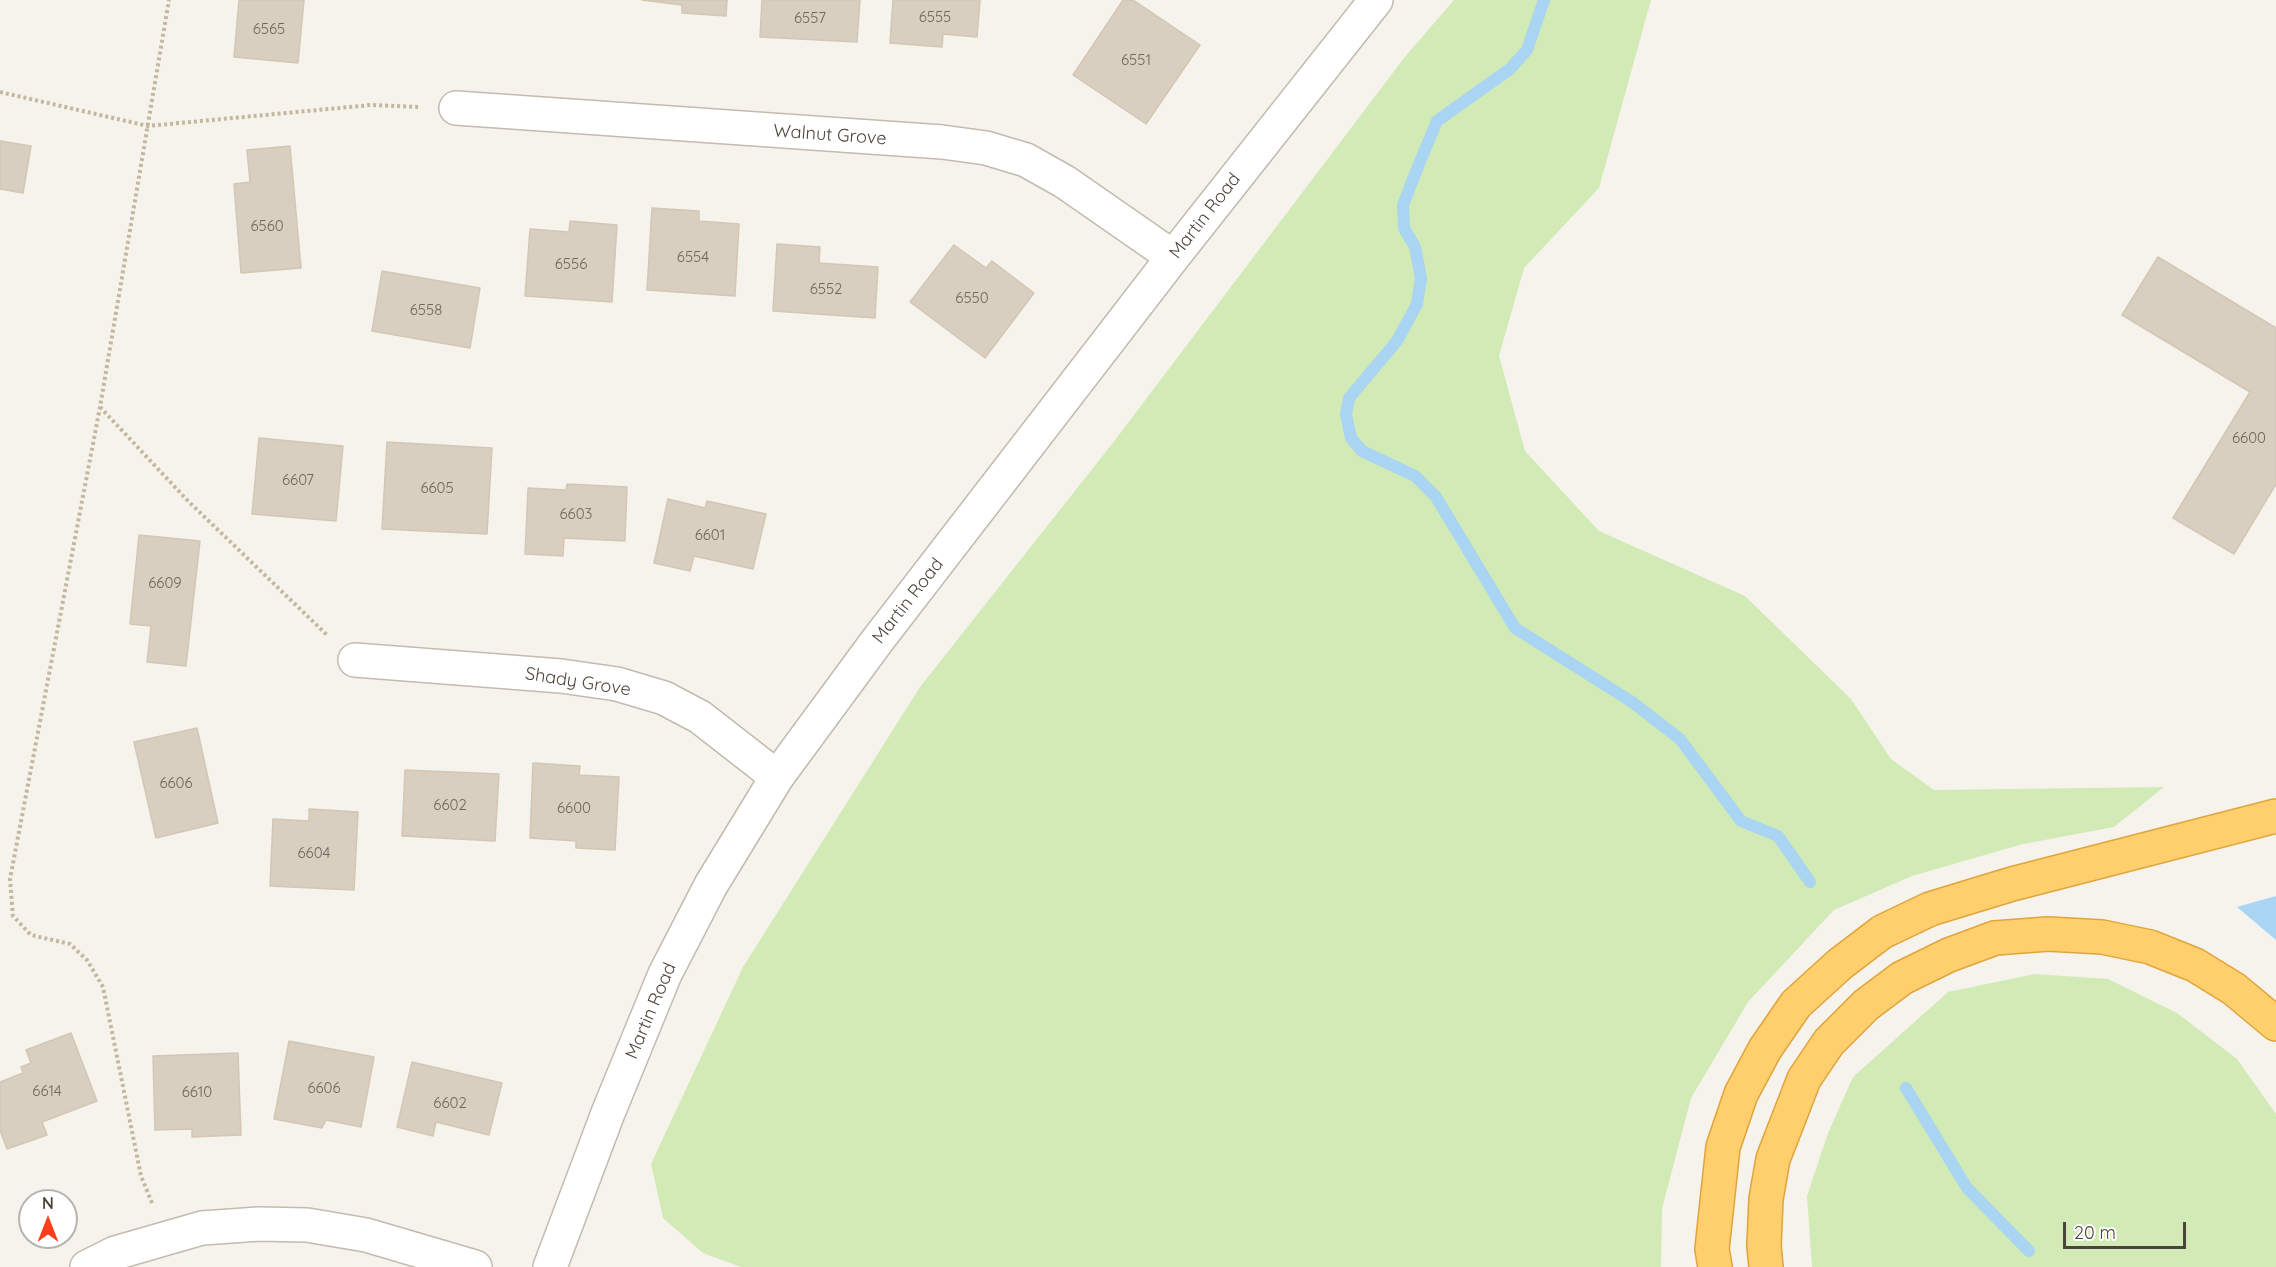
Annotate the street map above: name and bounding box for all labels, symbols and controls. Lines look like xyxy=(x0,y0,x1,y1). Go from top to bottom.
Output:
house number: 6555 xyxy=(919,8,951,26)
house number: 6557 xyxy=(794,9,826,27)
house number: 6565 xyxy=(253,20,285,38)
house number: 6551 xyxy=(1121,51,1151,69)
street label: Walnut Grove xyxy=(773,120,887,150)
street label: Martin Road xyxy=(1165,169,1245,263)
house number: 6560 xyxy=(250,217,284,235)
house number: 6554 xyxy=(677,248,709,266)
house number: 6556 xyxy=(555,255,587,273)
house number: 6552 xyxy=(810,280,842,298)
house number: 6550 xyxy=(955,289,989,307)
house number: 6558 xyxy=(410,301,442,319)
house number: 6600 xyxy=(2232,429,2266,447)
house number: 6607 xyxy=(282,471,314,489)
house number: 6605 xyxy=(420,479,454,497)
house number: 6603 xyxy=(560,505,592,523)
house number: 6601 xyxy=(695,526,725,544)
street label: Martin Road xyxy=(868,554,948,648)
house number: 6609 xyxy=(148,574,182,592)
street label: Shady Grove xyxy=(524,663,632,701)
house number: 6606 xyxy=(159,774,193,792)
house number: 6602 xyxy=(433,796,467,814)
house number: 6600 xyxy=(557,799,591,817)
house number: 6604 xyxy=(298,844,330,862)
street label: Martin Road xyxy=(621,960,681,1062)
house number: 6606 xyxy=(307,1079,341,1097)
house number: 6614 xyxy=(32,1082,62,1100)
house number: 6610 xyxy=(182,1083,212,1101)
house number: 6602 xyxy=(433,1094,467,1112)
north arrow xyxy=(18,1189,78,1249)
text: N xyxy=(42,1193,54,1213)
scale bar xyxy=(2066,1210,2189,1248)
text: 20 m xyxy=(2074,1221,2116,1244)

